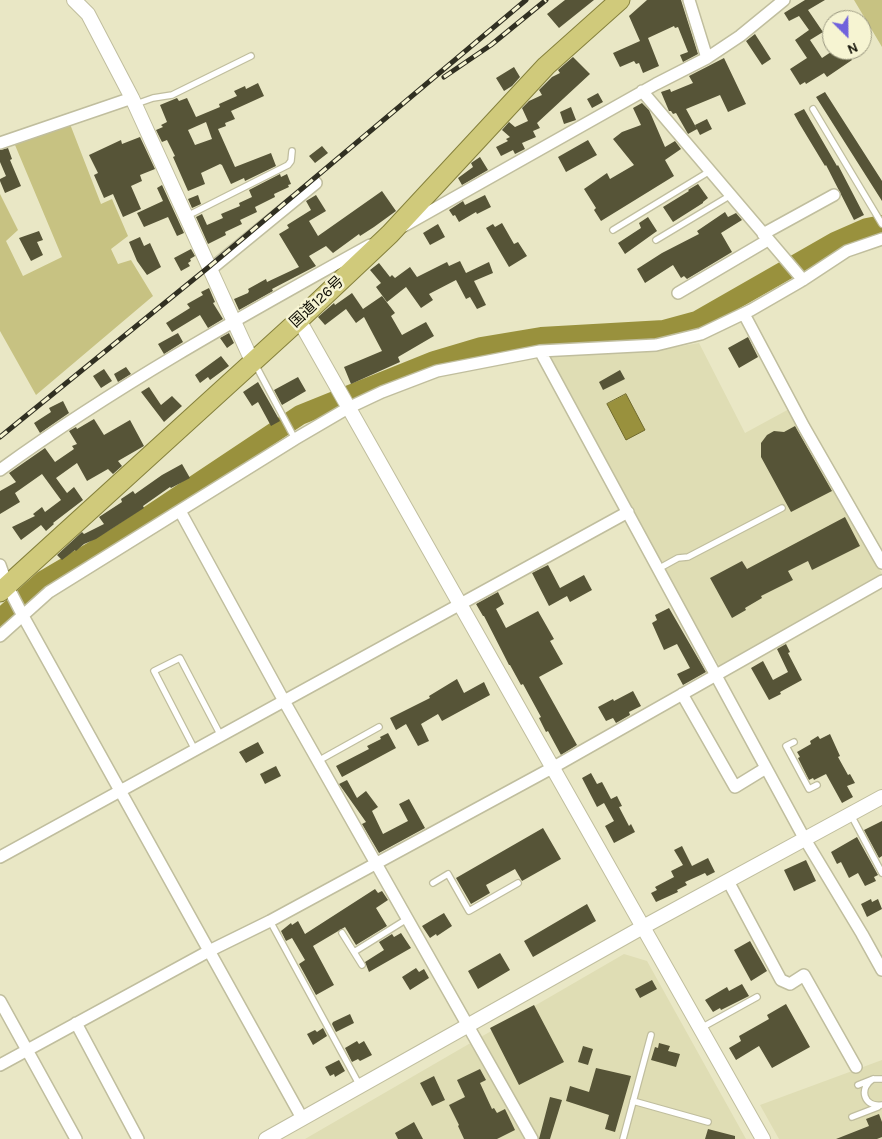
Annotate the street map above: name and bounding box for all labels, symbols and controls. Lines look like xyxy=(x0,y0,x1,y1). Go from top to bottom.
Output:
north arrow xyxy=(822,10,872,60)
text: N xyxy=(845,39,861,58)
street label: 国道126号 xyxy=(286,272,348,332)

